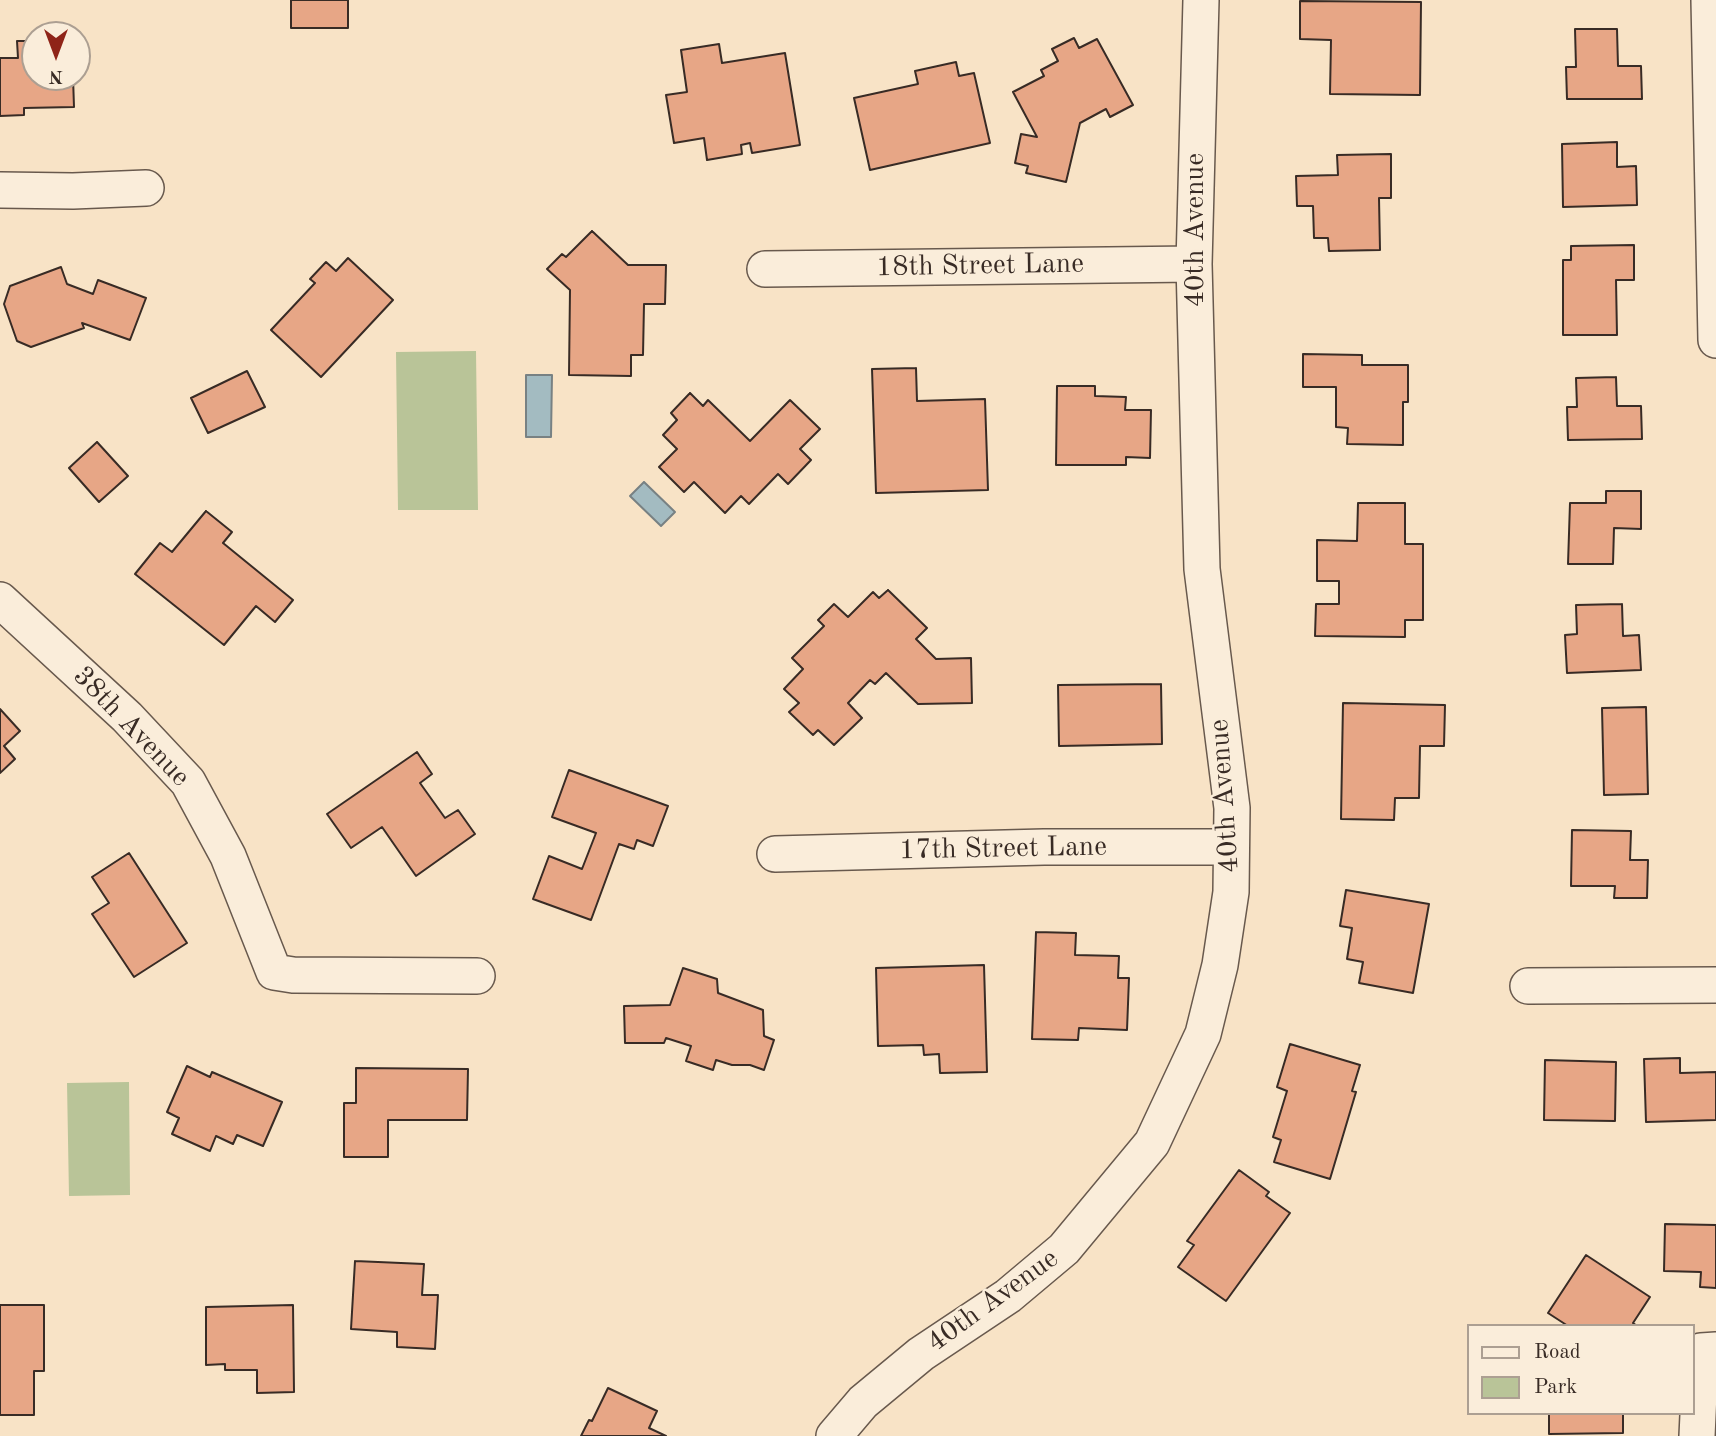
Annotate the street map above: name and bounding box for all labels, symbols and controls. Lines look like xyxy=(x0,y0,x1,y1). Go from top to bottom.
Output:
north arrow xyxy=(21,21,91,91)
text: N xyxy=(49,66,63,85)
street label: 40th Avenue xyxy=(1179,153,1213,307)
street label: 18th Street Lane xyxy=(876,247,1084,285)
street label: 38th Avenue xyxy=(65,660,197,794)
street label: 40th Avenue xyxy=(1203,718,1247,874)
street label: 17th Street Lane xyxy=(899,830,1107,868)
street label: 40th Avenue xyxy=(921,1242,1065,1360)
legend xyxy=(1468,1324,1695,1415)
text: Road xyxy=(1534,1342,1581,1363)
text: Park xyxy=(1534,1377,1577,1398)

